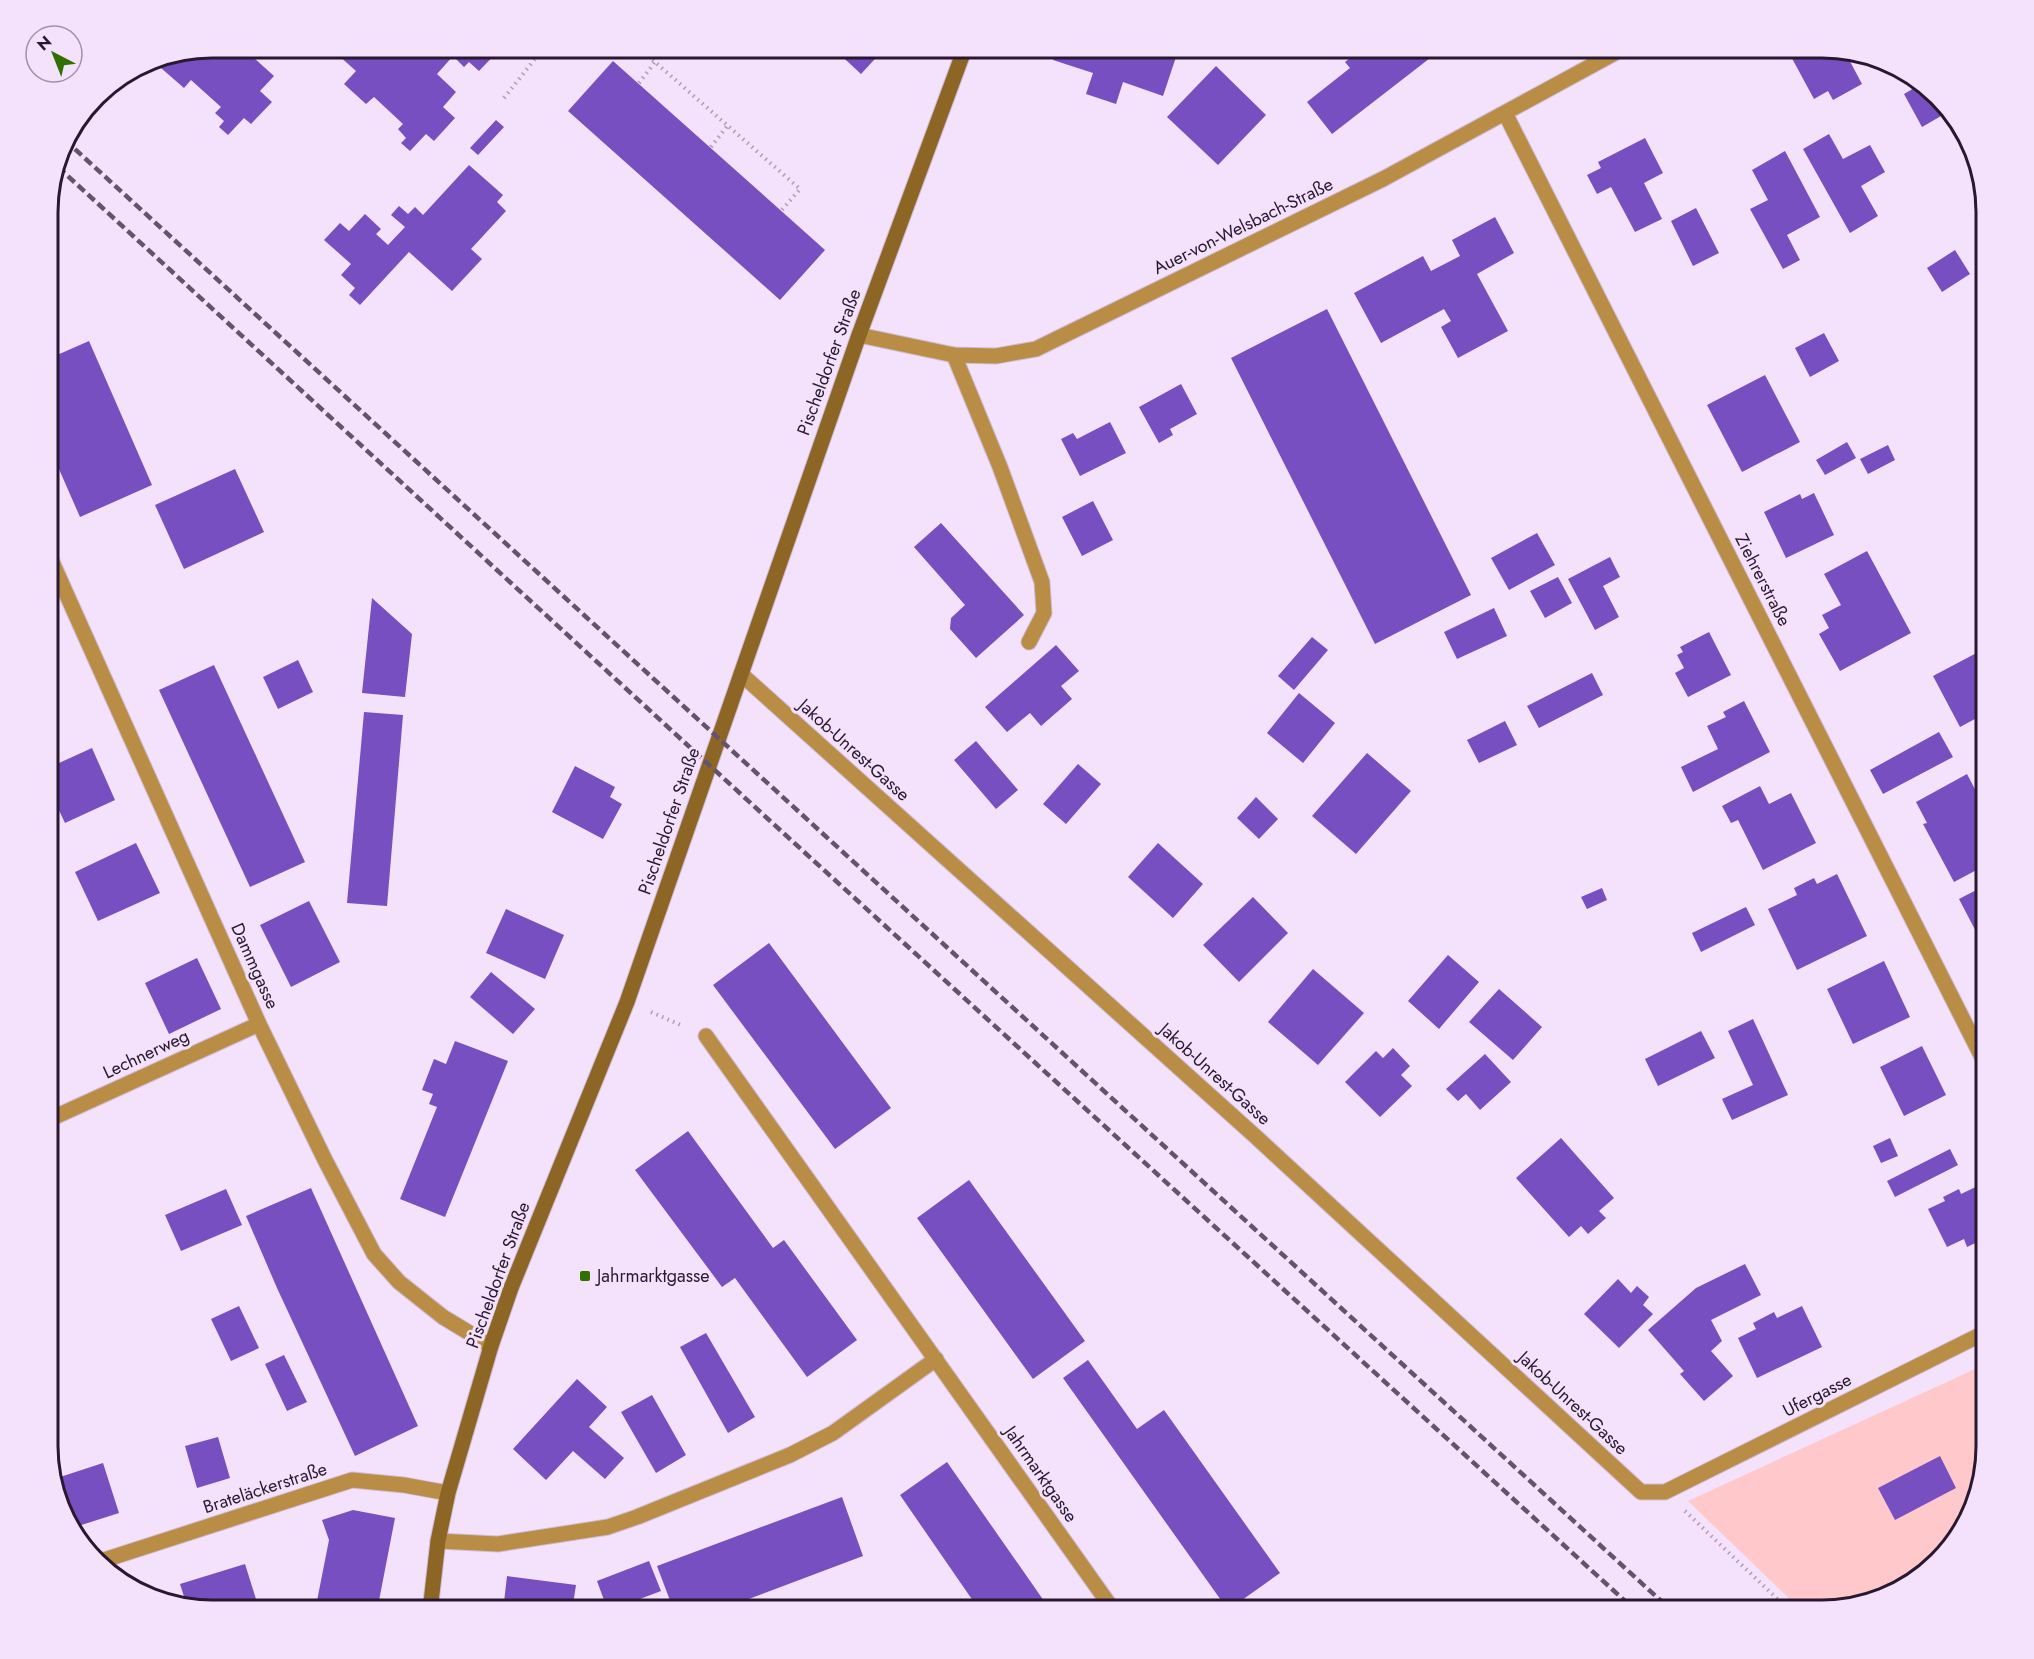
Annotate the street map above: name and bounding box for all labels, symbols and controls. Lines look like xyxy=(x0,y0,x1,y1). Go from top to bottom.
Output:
north arrow xyxy=(24,24,84,84)
text: N xyxy=(32,30,57,56)
street label: Auer-von-Welsbach-Straße xyxy=(1149,171,1337,281)
street label: Pischeldorfer Straße xyxy=(790,285,868,439)
street label: Ziehrerstraße xyxy=(1729,529,1797,631)
street label: Jakob-Unrest-Gasse xyxy=(791,691,916,807)
street label: Pischeldorfer Straße xyxy=(632,744,706,898)
street label: Dammgasse xyxy=(224,919,286,1013)
street label: Jakob-Unrest-Gasse xyxy=(1152,1015,1277,1131)
street label: Lechnerweg xyxy=(99,1023,193,1085)
street label: Pischeldorfer Straße xyxy=(459,1198,537,1352)
place label: Jahrmarktgasse xyxy=(595,1263,709,1289)
marker: Jahrmarktgasse xyxy=(578,1269,592,1283)
street label: Jakob-Unrest-Gasse xyxy=(1511,1344,1634,1461)
street label: Ufergasse xyxy=(1778,1367,1856,1423)
street label: Jahrmarktgasse xyxy=(997,1419,1084,1528)
street label: Brateläckerstraße xyxy=(200,1456,330,1520)

